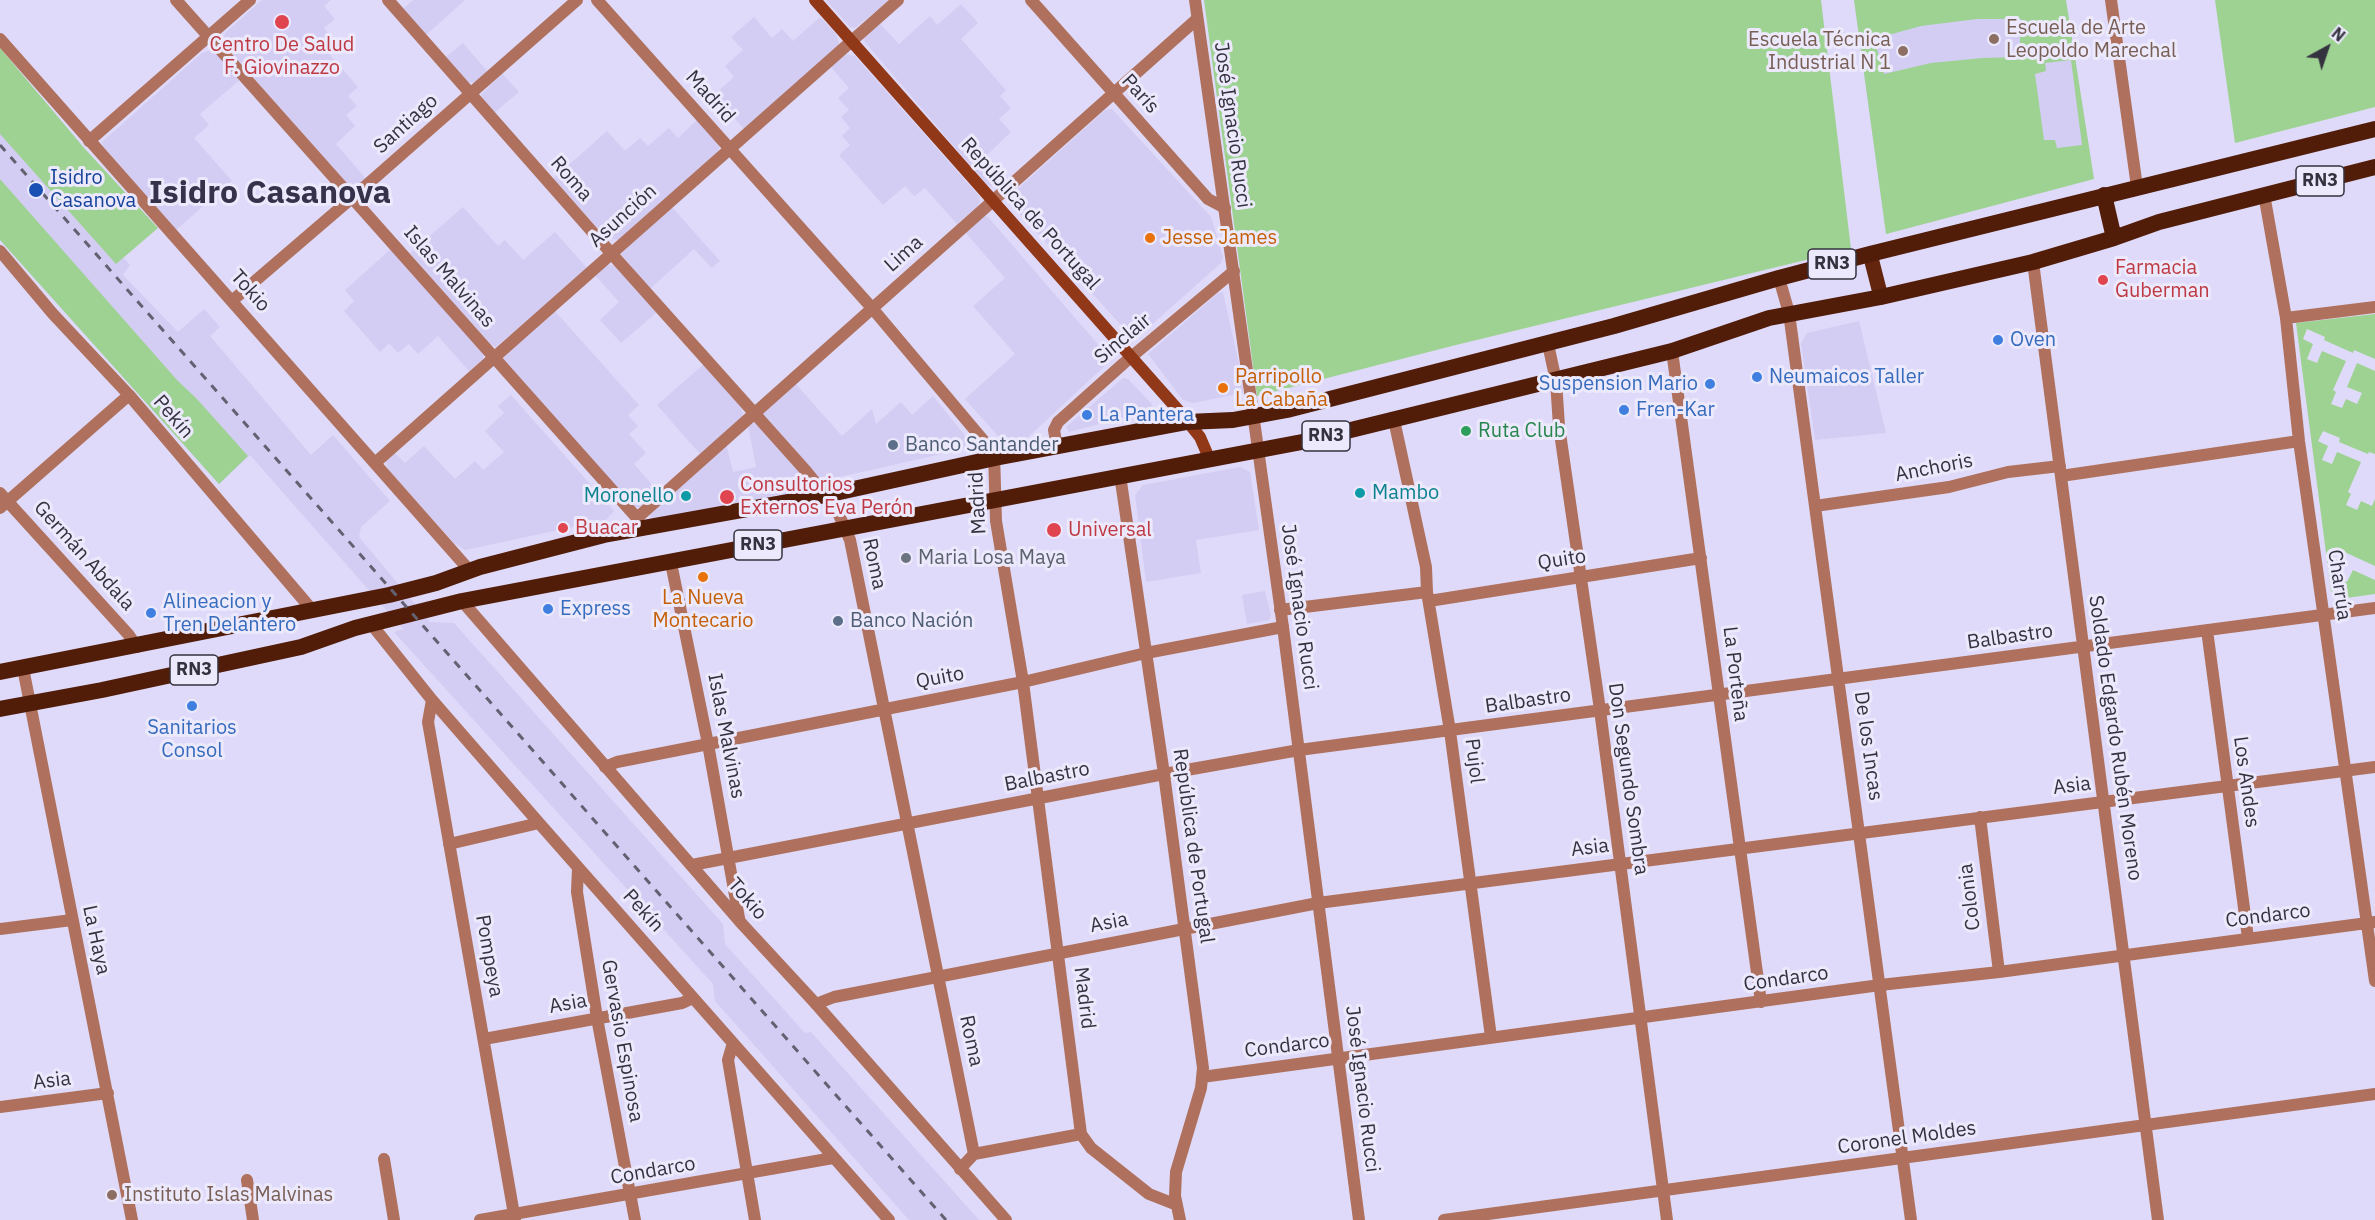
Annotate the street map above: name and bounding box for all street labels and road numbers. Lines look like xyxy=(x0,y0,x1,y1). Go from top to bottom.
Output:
street label: José Ignacio Rucci xyxy=(1208,40,1256,210)
street label: Madrid xyxy=(680,66,740,128)
street label: París xyxy=(1116,69,1164,119)
street label: Santiago xyxy=(369,89,443,159)
street label: República de Portugal xyxy=(955,133,1105,295)
street label: Roma xyxy=(545,152,597,206)
road number: RN3 xyxy=(2296,166,2344,196)
street label: Asunción xyxy=(584,179,662,253)
street label: Islas Malvinas xyxy=(398,221,500,333)
street label: Lima xyxy=(880,231,928,277)
road number: RN3 xyxy=(1808,249,1856,279)
street label: Tokio xyxy=(225,265,275,317)
street label: Sinclair xyxy=(1090,308,1156,370)
street label: Pekín xyxy=(148,390,198,444)
road number: RN3 xyxy=(1302,421,1350,451)
street label: Anchoris xyxy=(1893,449,1975,487)
street label: Madrid xyxy=(964,471,992,535)
street label: Germán Abdala xyxy=(28,496,140,616)
street label: José Ignacio Rucci xyxy=(1275,522,1323,692)
road number: RN3 xyxy=(734,530,782,560)
street label: Roma xyxy=(857,536,891,592)
street label: Quito xyxy=(1536,544,1588,576)
street label: Charrúa xyxy=(2322,548,2356,622)
street label: Soldado Edgardo Rubén Moreno xyxy=(2083,594,2147,882)
street label: Balbastro xyxy=(1965,619,2055,655)
street label: La Porteña xyxy=(1717,625,1753,723)
road number: RN3 xyxy=(170,655,218,685)
street label: Quito xyxy=(914,662,966,694)
street label: Islas Malvinas xyxy=(702,671,750,801)
street label: Don Segundo Sombra xyxy=(1603,681,1653,877)
street label: Balbastro xyxy=(1483,683,1573,719)
street label: De los Incas xyxy=(1848,690,1888,802)
street label: Los Andes xyxy=(2228,735,2264,829)
street label: Pujol xyxy=(1459,737,1489,785)
street label: República de Portugal xyxy=(1167,747,1219,945)
street label: Balbastro xyxy=(1002,757,1092,797)
street label: Asia xyxy=(2052,772,2092,800)
street label: Asia xyxy=(1570,834,1610,862)
street label: Colonia xyxy=(1954,862,1986,932)
street label: Tokio xyxy=(722,873,772,925)
street label: Pekín xyxy=(617,885,669,937)
street label: Condarco xyxy=(2224,899,2312,933)
street label: La Haya xyxy=(77,903,115,977)
street label: Asia xyxy=(1088,908,1130,938)
street label: Pompeya xyxy=(470,913,508,999)
street label: Gervasio Espinosa xyxy=(596,958,648,1124)
street label: Condarco xyxy=(1742,961,1830,997)
street label: Madrid xyxy=(1068,966,1100,1030)
street label: Asia xyxy=(547,989,589,1019)
street label: José Ignacio Rucci xyxy=(1340,1004,1384,1174)
street label: Roma xyxy=(954,1013,988,1069)
street label: Condarco xyxy=(1243,1029,1331,1063)
street label: Asia xyxy=(32,1067,72,1095)
street label: Coronel Moldes xyxy=(1836,1116,1978,1160)
street label: Condarco xyxy=(609,1152,697,1190)

